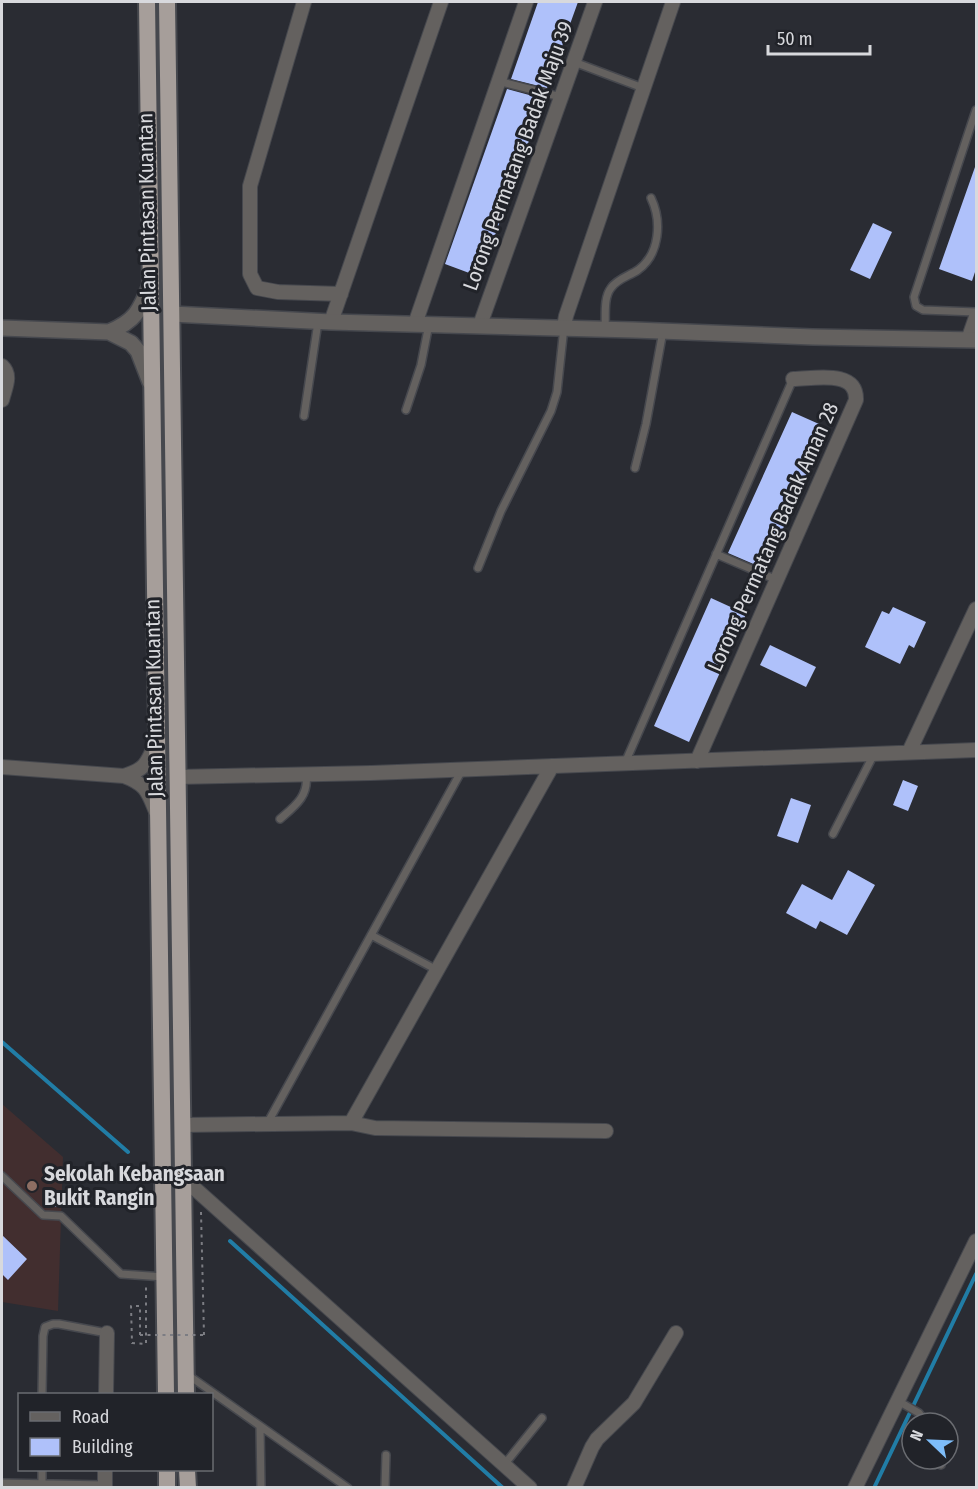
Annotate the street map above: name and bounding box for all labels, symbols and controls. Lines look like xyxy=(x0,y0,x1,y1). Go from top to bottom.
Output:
street label: Lorong Permatang Badak Maju 39 xyxy=(457,18,579,294)
scale bar xyxy=(768,18,870,56)
text: 50 m xyxy=(777,28,813,50)
street label: Jalan Pintasan Kuantan xyxy=(132,113,162,311)
street label: Lorong Permatang Badak Aman 28 xyxy=(702,398,844,676)
street label: Jalan Pintasan Kuantan xyxy=(139,599,169,797)
place label: Sekolah Kebangsaan Bukit Rangin xyxy=(44,1161,225,1211)
marker: Sekolah Kebangsaan Bukit Rangin xyxy=(25,1179,39,1193)
legend xyxy=(18,1393,213,1471)
text: Road xyxy=(72,1406,109,1428)
north arrow xyxy=(900,1411,960,1471)
text: N xyxy=(906,1427,927,1443)
text: Building xyxy=(72,1436,133,1458)

